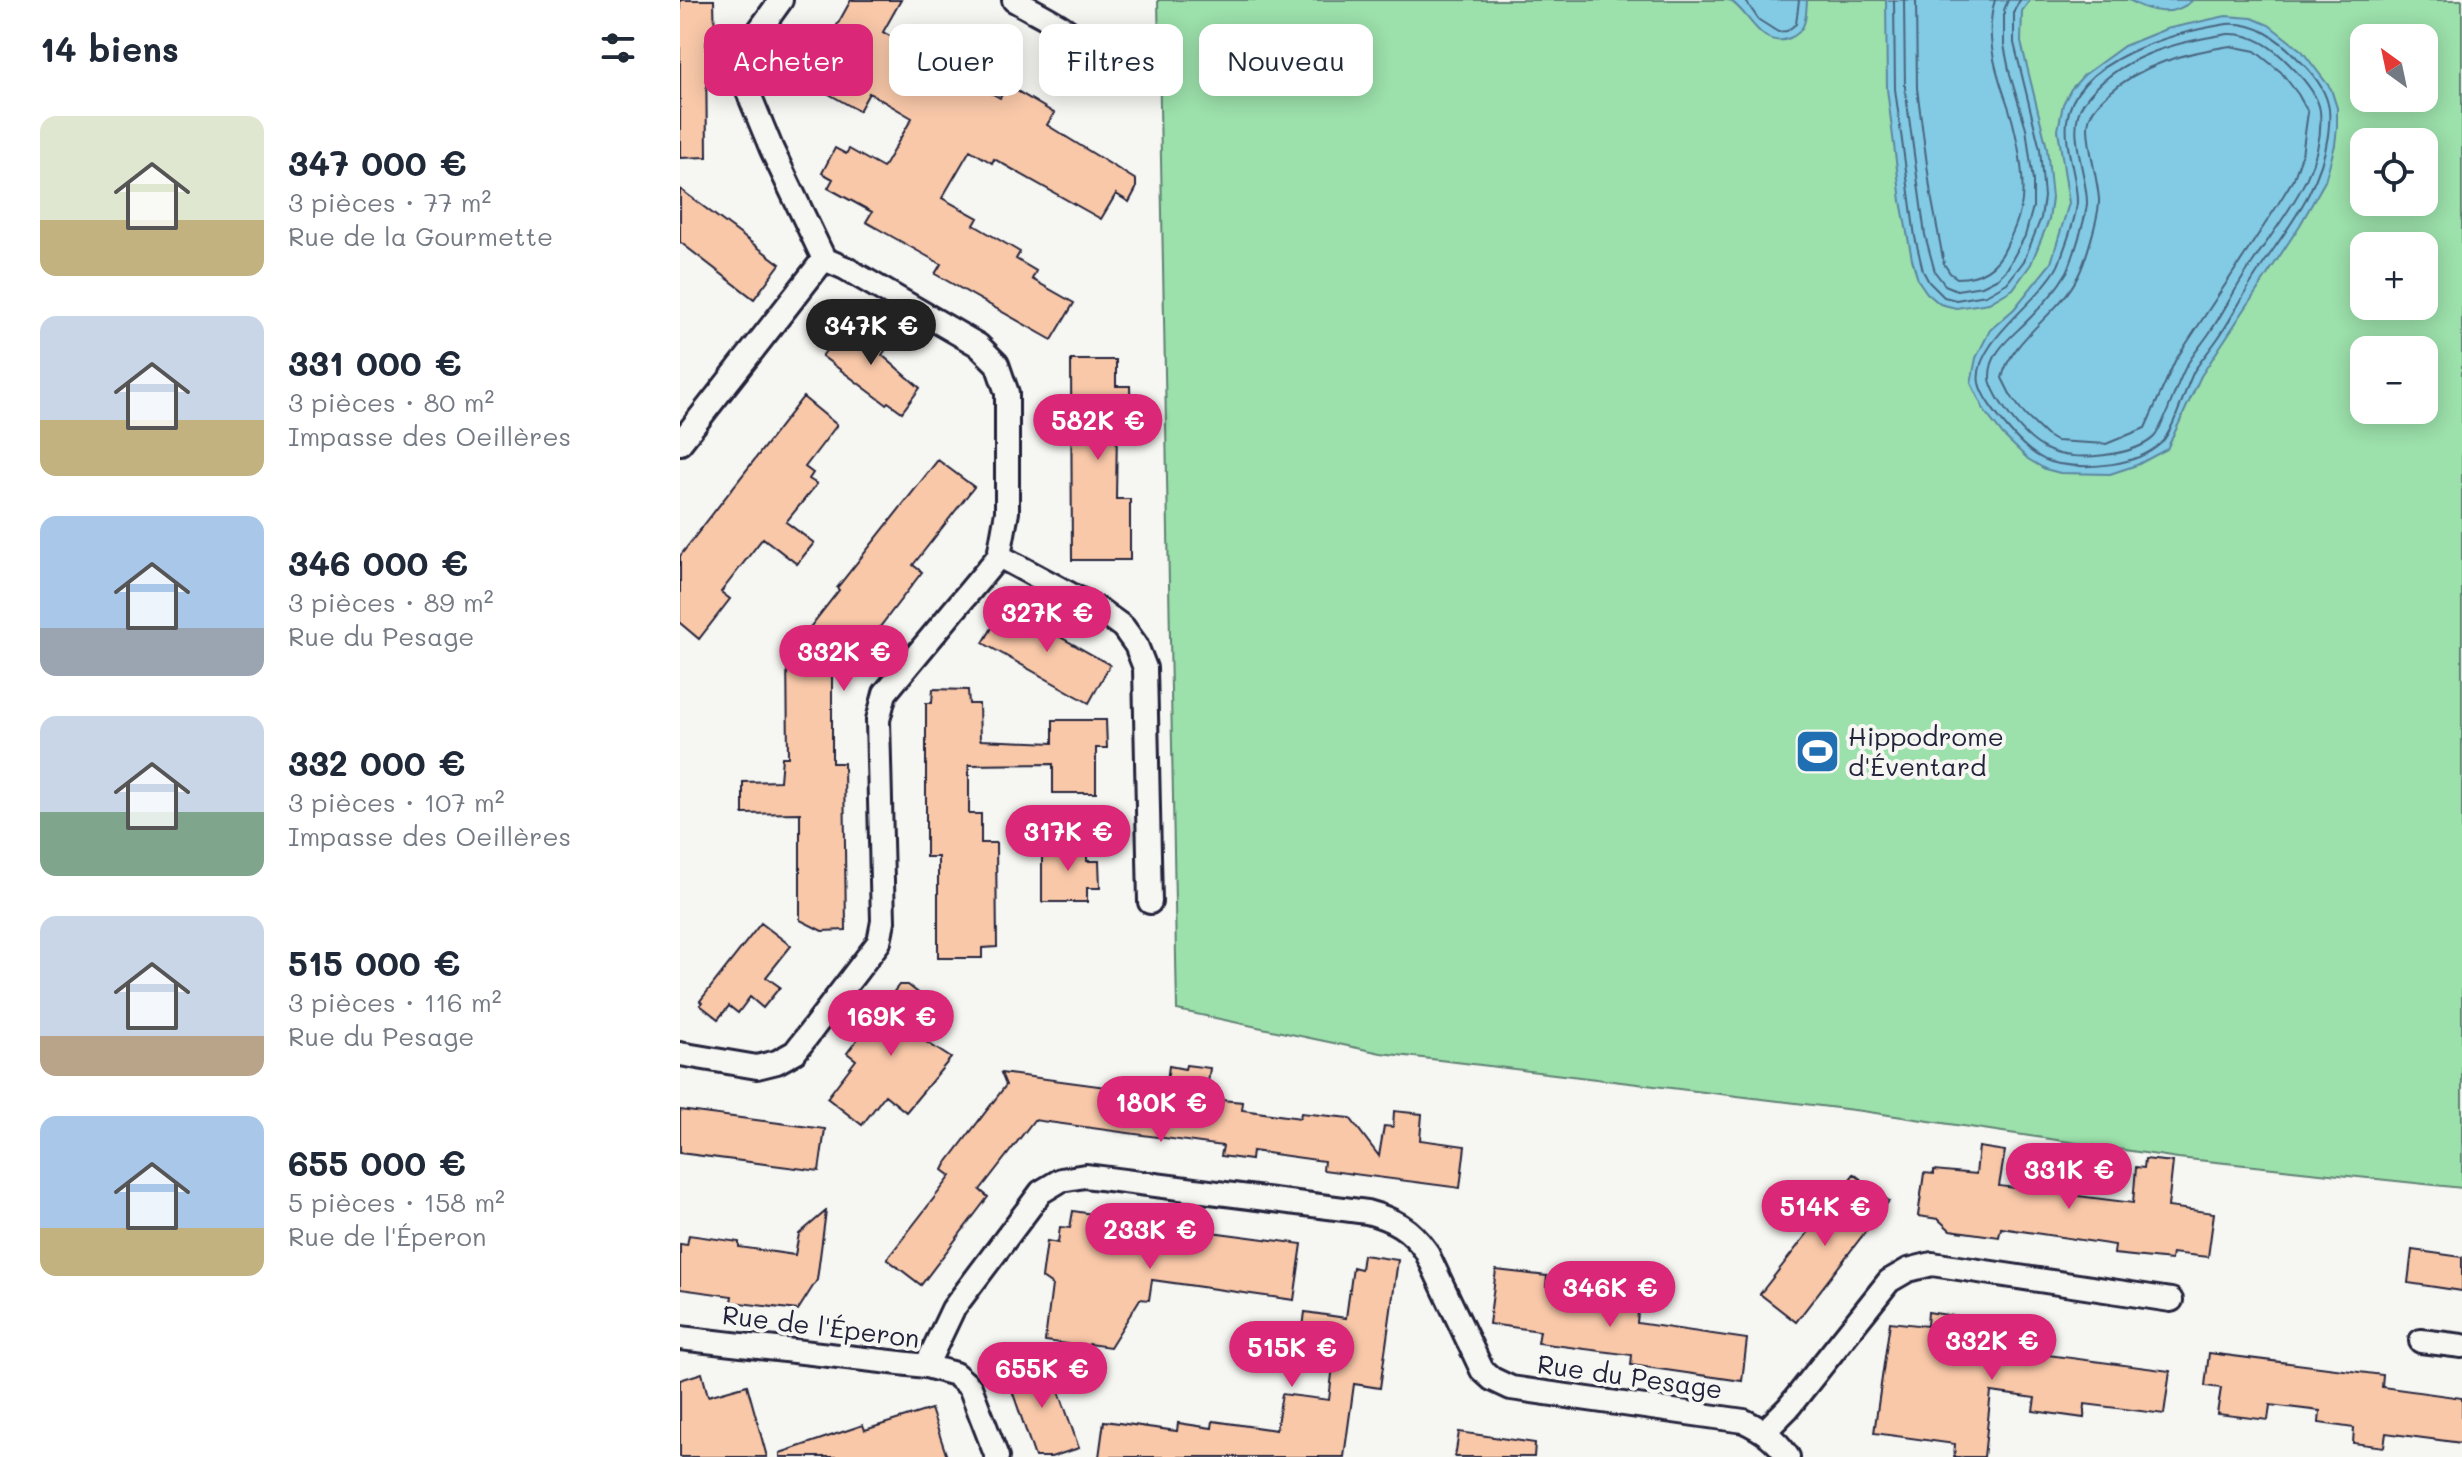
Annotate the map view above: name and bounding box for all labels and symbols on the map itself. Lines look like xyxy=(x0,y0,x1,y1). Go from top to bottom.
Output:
north arrow xyxy=(2350,24,2438,112)
pin: 347K € xyxy=(806,299,936,367)
pin: 582K € xyxy=(1033,394,1163,462)
pin: 327K € xyxy=(982,586,1112,654)
pin: 332K € xyxy=(779,625,909,693)
place label: Hippodrome d'Éventard xyxy=(1848,719,2004,783)
sports icon: Hippodrome d'Éventard xyxy=(1793,727,1841,775)
pin: 317K € xyxy=(1003,805,1133,873)
pin: 169K € xyxy=(826,990,956,1058)
pin: 180K € xyxy=(1096,1076,1226,1144)
pin: 331K € xyxy=(2004,1143,2134,1211)
pin: 514K € xyxy=(1760,1180,1890,1248)
pin: 233K € xyxy=(1085,1203,1215,1271)
pin: 346K € xyxy=(1545,1261,1675,1329)
street label: Rue de l'Éperon xyxy=(720,1297,922,1355)
pin: 332K € xyxy=(1927,1314,2057,1382)
pin: 515K € xyxy=(1227,1321,1357,1389)
pin: 655K € xyxy=(977,1342,1107,1410)
street label: Rue du Pesage xyxy=(1535,1346,1725,1406)

